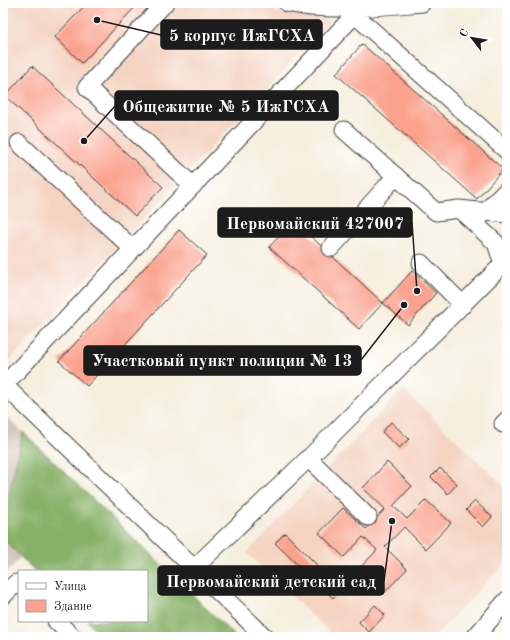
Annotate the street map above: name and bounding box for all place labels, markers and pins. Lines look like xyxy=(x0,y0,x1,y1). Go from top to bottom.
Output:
callout: 5 корпус ИжГСХА xyxy=(161,20,322,49)
callout: Общежитие № 5 ИжГСХА xyxy=(115,91,338,120)
callout: Первомайский 427007 xyxy=(218,208,412,237)
callout: Участковый пункт полиции № 13 xyxy=(84,346,361,375)
callout: Первомайский детский сад xyxy=(158,566,384,595)

